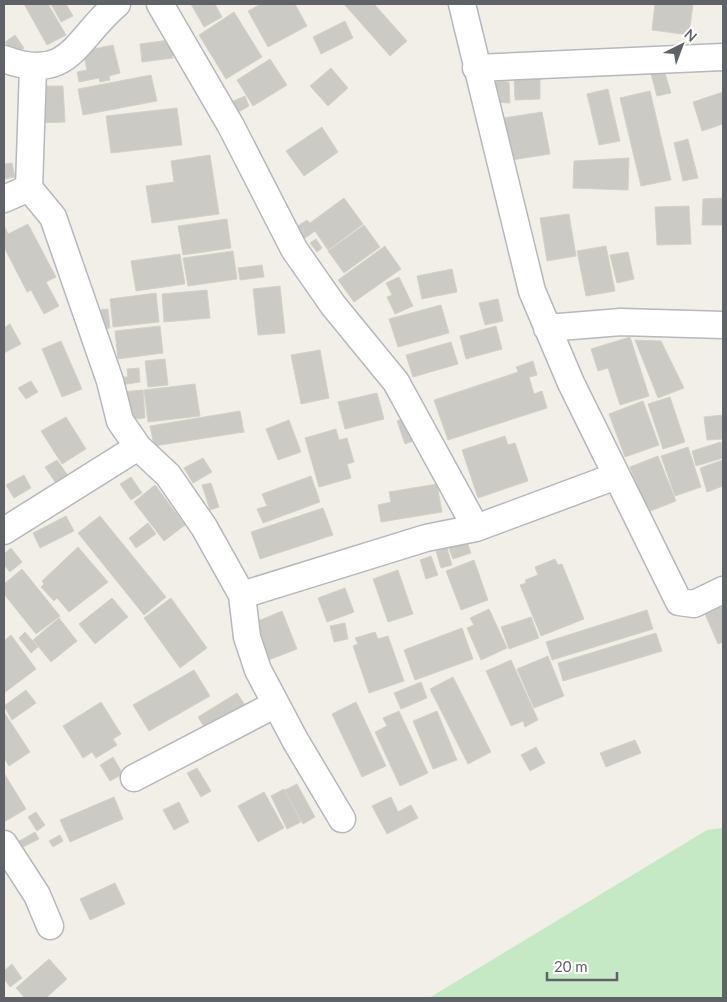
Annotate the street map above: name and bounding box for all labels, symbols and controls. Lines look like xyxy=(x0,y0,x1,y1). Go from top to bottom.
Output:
north arrow xyxy=(657,20,707,70)
text: N xyxy=(681,25,701,45)
scale bar xyxy=(547,950,617,982)
text: 20 m xyxy=(554,957,588,975)

